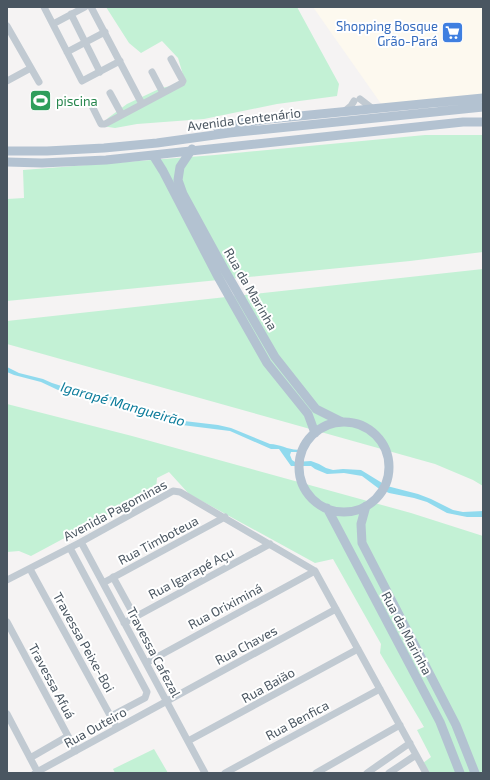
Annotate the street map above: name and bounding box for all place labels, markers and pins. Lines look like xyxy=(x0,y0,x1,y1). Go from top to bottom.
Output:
place label: Shopping Bosque Grão-Pará xyxy=(336,18,438,49)
supermarket icon: Shopping Bosque Grão-Pará xyxy=(440,20,466,46)
sports icon: piscina xyxy=(27,88,53,114)
place label: piscina xyxy=(56,93,98,109)

